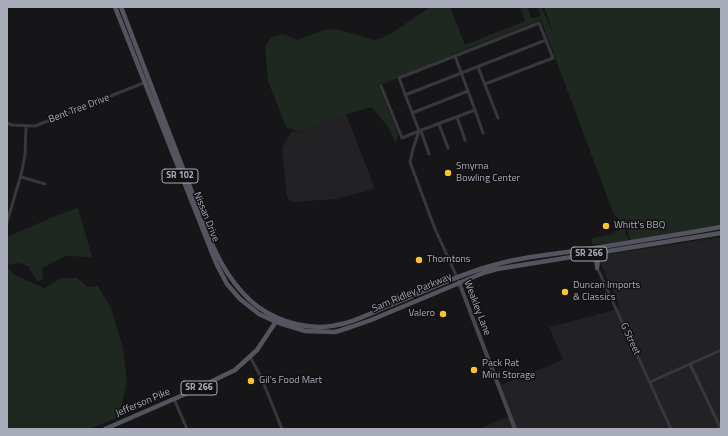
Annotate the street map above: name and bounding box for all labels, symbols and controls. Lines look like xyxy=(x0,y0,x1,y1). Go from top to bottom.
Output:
street label: Bent Tree Drive xyxy=(47,92,111,126)
place label: Smyrna Bowling Center xyxy=(456,161,520,184)
marker: Smyrna Bowling Center xyxy=(443,168,453,178)
road number: SR 102 xyxy=(162,169,198,183)
street label: Nissan Drive xyxy=(191,190,221,244)
place label: Whitt's BBQ xyxy=(614,220,665,232)
marker: Whitt's BBQ xyxy=(601,221,611,231)
road number: SR 266 xyxy=(571,247,607,261)
place label: Thorntons xyxy=(427,254,471,266)
marker: Thorntons xyxy=(414,255,424,265)
street label: Sam Ridley Parkway xyxy=(370,271,454,315)
street label: Weakley Lane xyxy=(461,279,493,337)
place label: Duncan Imports & Classics xyxy=(573,280,640,304)
marker: Duncan Imports & Classics xyxy=(560,287,570,297)
place label: Valero xyxy=(408,308,435,320)
marker: Valero xyxy=(438,309,448,319)
street label: G Street xyxy=(617,321,643,357)
place label: Pack Rat Mini Storage xyxy=(482,358,535,382)
marker: Pack Rat Mini Storage xyxy=(469,365,479,375)
place label: Gil's Food Mart xyxy=(259,375,322,387)
marker: Gil's Food Mart xyxy=(246,376,256,386)
road number: SR 266 xyxy=(181,381,217,395)
street label: Jefferson Pike xyxy=(114,386,172,420)

